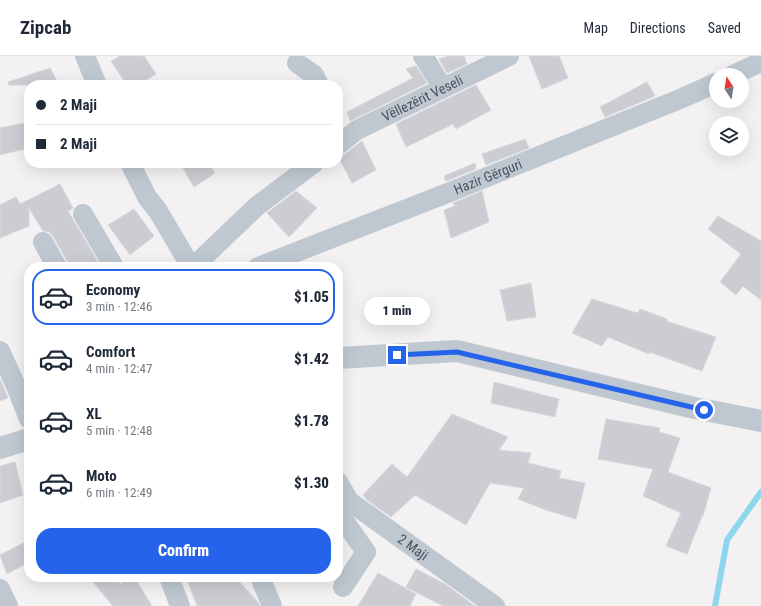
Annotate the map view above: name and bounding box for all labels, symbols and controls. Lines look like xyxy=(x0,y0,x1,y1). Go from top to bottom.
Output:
text: Zipcab xyxy=(20,16,71,39)
text: Map xyxy=(584,20,608,36)
text: Directions xyxy=(630,20,686,36)
text: Saved xyxy=(708,20,741,36)
north arrow xyxy=(709,68,749,108)
map controls xyxy=(709,68,749,156)
street label: Vëllezërit Veseli xyxy=(379,72,466,125)
text: 2 Maji xyxy=(60,96,97,114)
button: layers xyxy=(709,116,749,156)
text: 2 Maji xyxy=(60,135,97,153)
street label: Hazir Gërguri xyxy=(451,156,524,198)
icon: car xyxy=(38,279,74,315)
text: Economy xyxy=(86,281,140,299)
text: $1.05 xyxy=(294,288,329,306)
callout: 1 min xyxy=(364,297,430,325)
text: 3 min · 12:46 xyxy=(86,299,152,314)
text: 1 min xyxy=(383,303,411,318)
icon: car xyxy=(38,341,74,377)
text: Comfort xyxy=(86,343,135,361)
route end xyxy=(388,346,406,364)
text: $1.42 xyxy=(294,350,329,368)
text: 4 min · 12:47 xyxy=(86,361,152,376)
route start xyxy=(695,401,713,419)
icon: car xyxy=(38,403,74,439)
text: XL xyxy=(86,405,102,423)
text: $1.78 xyxy=(294,412,329,430)
text: 5 min · 12:48 xyxy=(86,423,152,438)
icon: car xyxy=(38,465,74,501)
text: Moto xyxy=(86,467,117,485)
text: $1.30 xyxy=(294,474,329,492)
text: 6 min · 12:49 xyxy=(86,485,152,500)
button: Confirm xyxy=(36,528,331,574)
street label: 2 Maji xyxy=(395,531,432,564)

